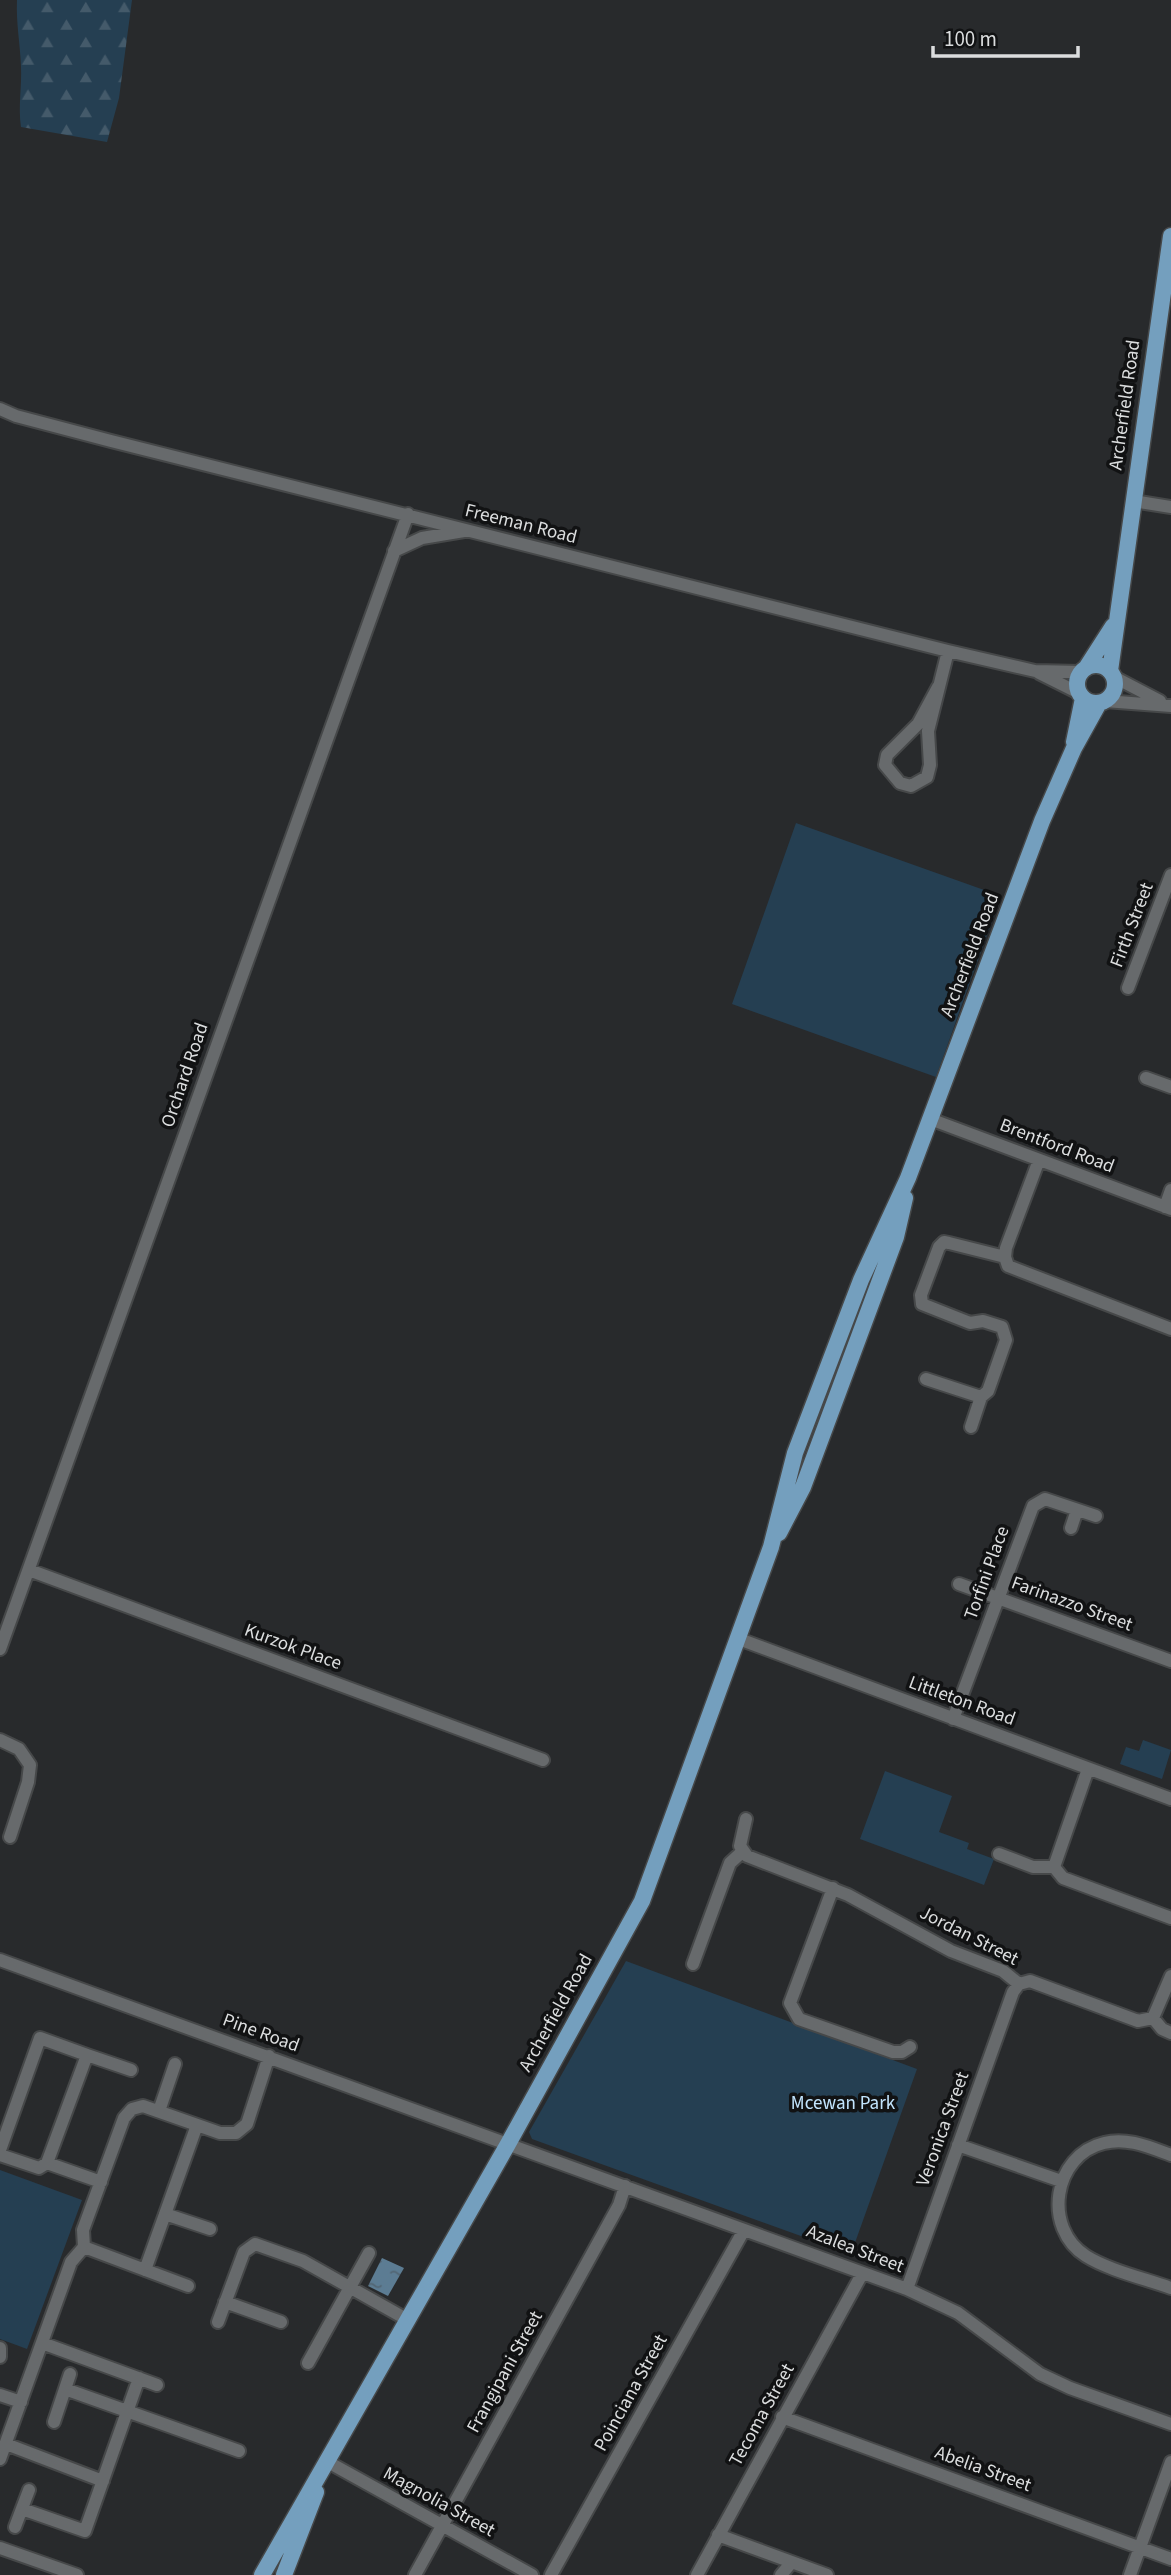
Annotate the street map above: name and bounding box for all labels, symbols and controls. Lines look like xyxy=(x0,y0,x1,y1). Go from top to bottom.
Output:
scale bar xyxy=(933,14,1078,58)
text: 100 m xyxy=(944,24,997,54)
street label: Archerfield Road xyxy=(1102,338,1148,472)
street label: Freeman Road xyxy=(462,497,580,551)
street label: Firth Street xyxy=(1103,878,1161,971)
street label: Archerfield Road xyxy=(934,889,1006,1021)
street label: Orchard Road xyxy=(154,1019,216,1131)
street label: Brentford Road xyxy=(996,1112,1118,1180)
street label: Torfini Place xyxy=(958,1522,1016,1624)
street label: Farinazzo Street xyxy=(1008,1570,1137,1639)
street label: Kurzok Place xyxy=(241,1617,345,1677)
street label: Littleton Road xyxy=(905,1669,1019,1733)
street label: Jordan Street xyxy=(915,1900,1024,1973)
street label: Archerfield Road xyxy=(512,1949,600,2077)
street label: Pine Road xyxy=(219,2007,303,2059)
street label: Veronica Street xyxy=(910,2067,976,2190)
park label: Mcewan Park xyxy=(791,2090,896,2117)
street label: Azalea Street xyxy=(802,2218,908,2280)
street label: Frangipani Street xyxy=(460,2306,550,2438)
street label: Poinciana Street xyxy=(588,2329,675,2456)
street label: Tecoma Street xyxy=(723,2358,802,2471)
street label: Abelia Street xyxy=(931,2439,1035,2499)
street label: Magnolia Street xyxy=(378,2460,500,2544)

